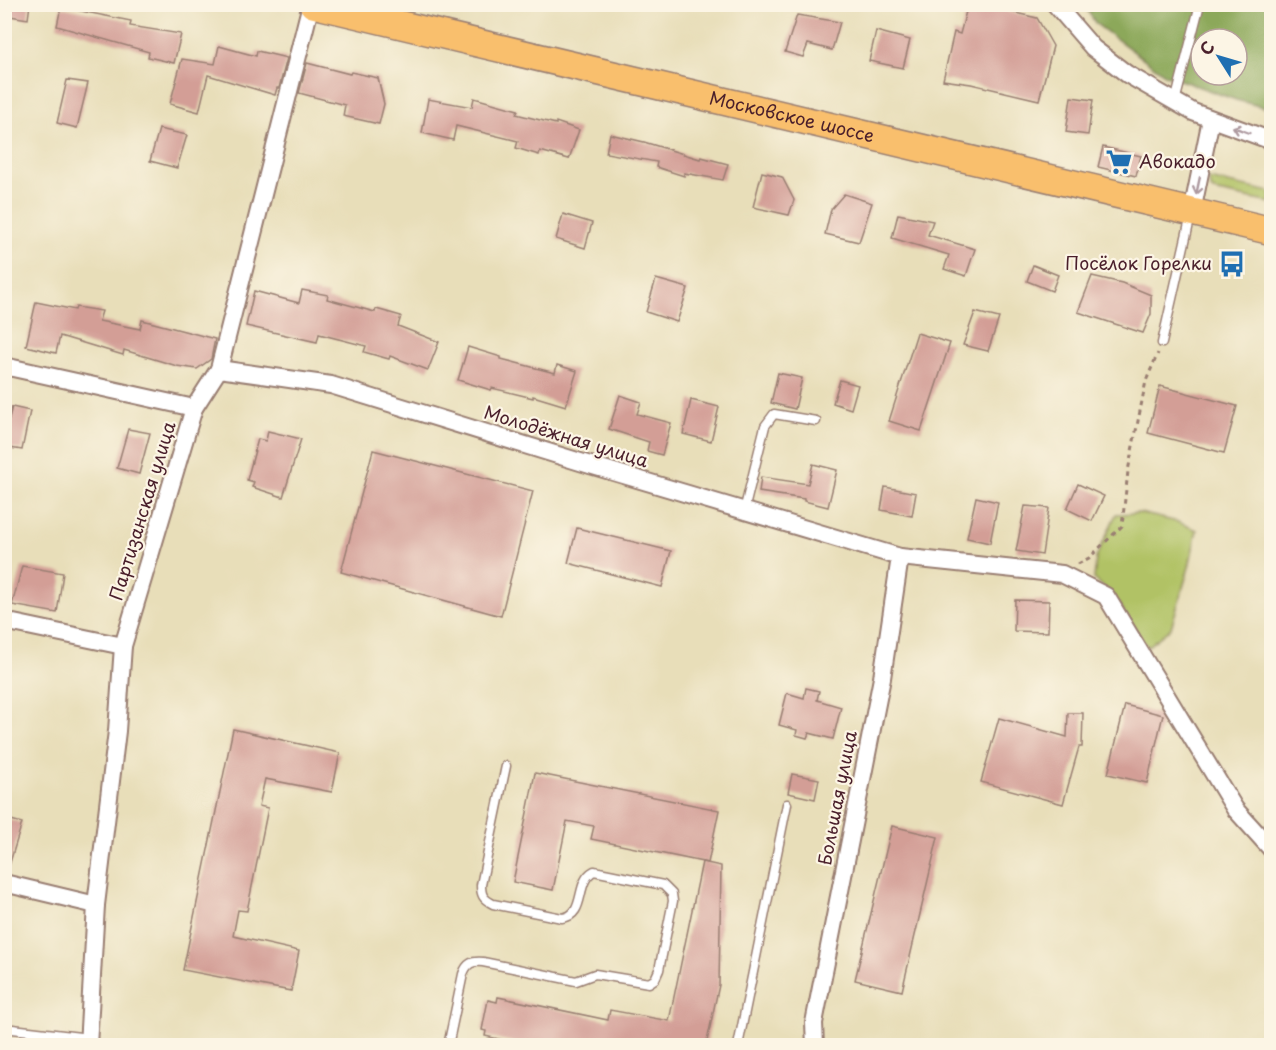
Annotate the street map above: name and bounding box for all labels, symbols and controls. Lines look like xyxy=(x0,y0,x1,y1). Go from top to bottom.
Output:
north arrow xyxy=(1189,27,1249,87)
text: С xyxy=(1193,35,1219,59)
street label: Московское шоссе xyxy=(707,83,877,148)
one-way arrow xyxy=(1233,124,1251,135)
supermarket icon: Авокадо xyxy=(1104,147,1134,177)
place label: Авокадо xyxy=(1139,147,1216,174)
one-way arrow xyxy=(1191,176,1203,195)
place label: Посёлок Горелки xyxy=(1065,249,1212,276)
bus stop icon: Посёлок Горелки xyxy=(1217,249,1247,279)
street label: Молодёжная улица xyxy=(481,398,653,474)
street label: Партизанская улица xyxy=(101,417,182,603)
street label: Большая улица xyxy=(810,727,863,867)

